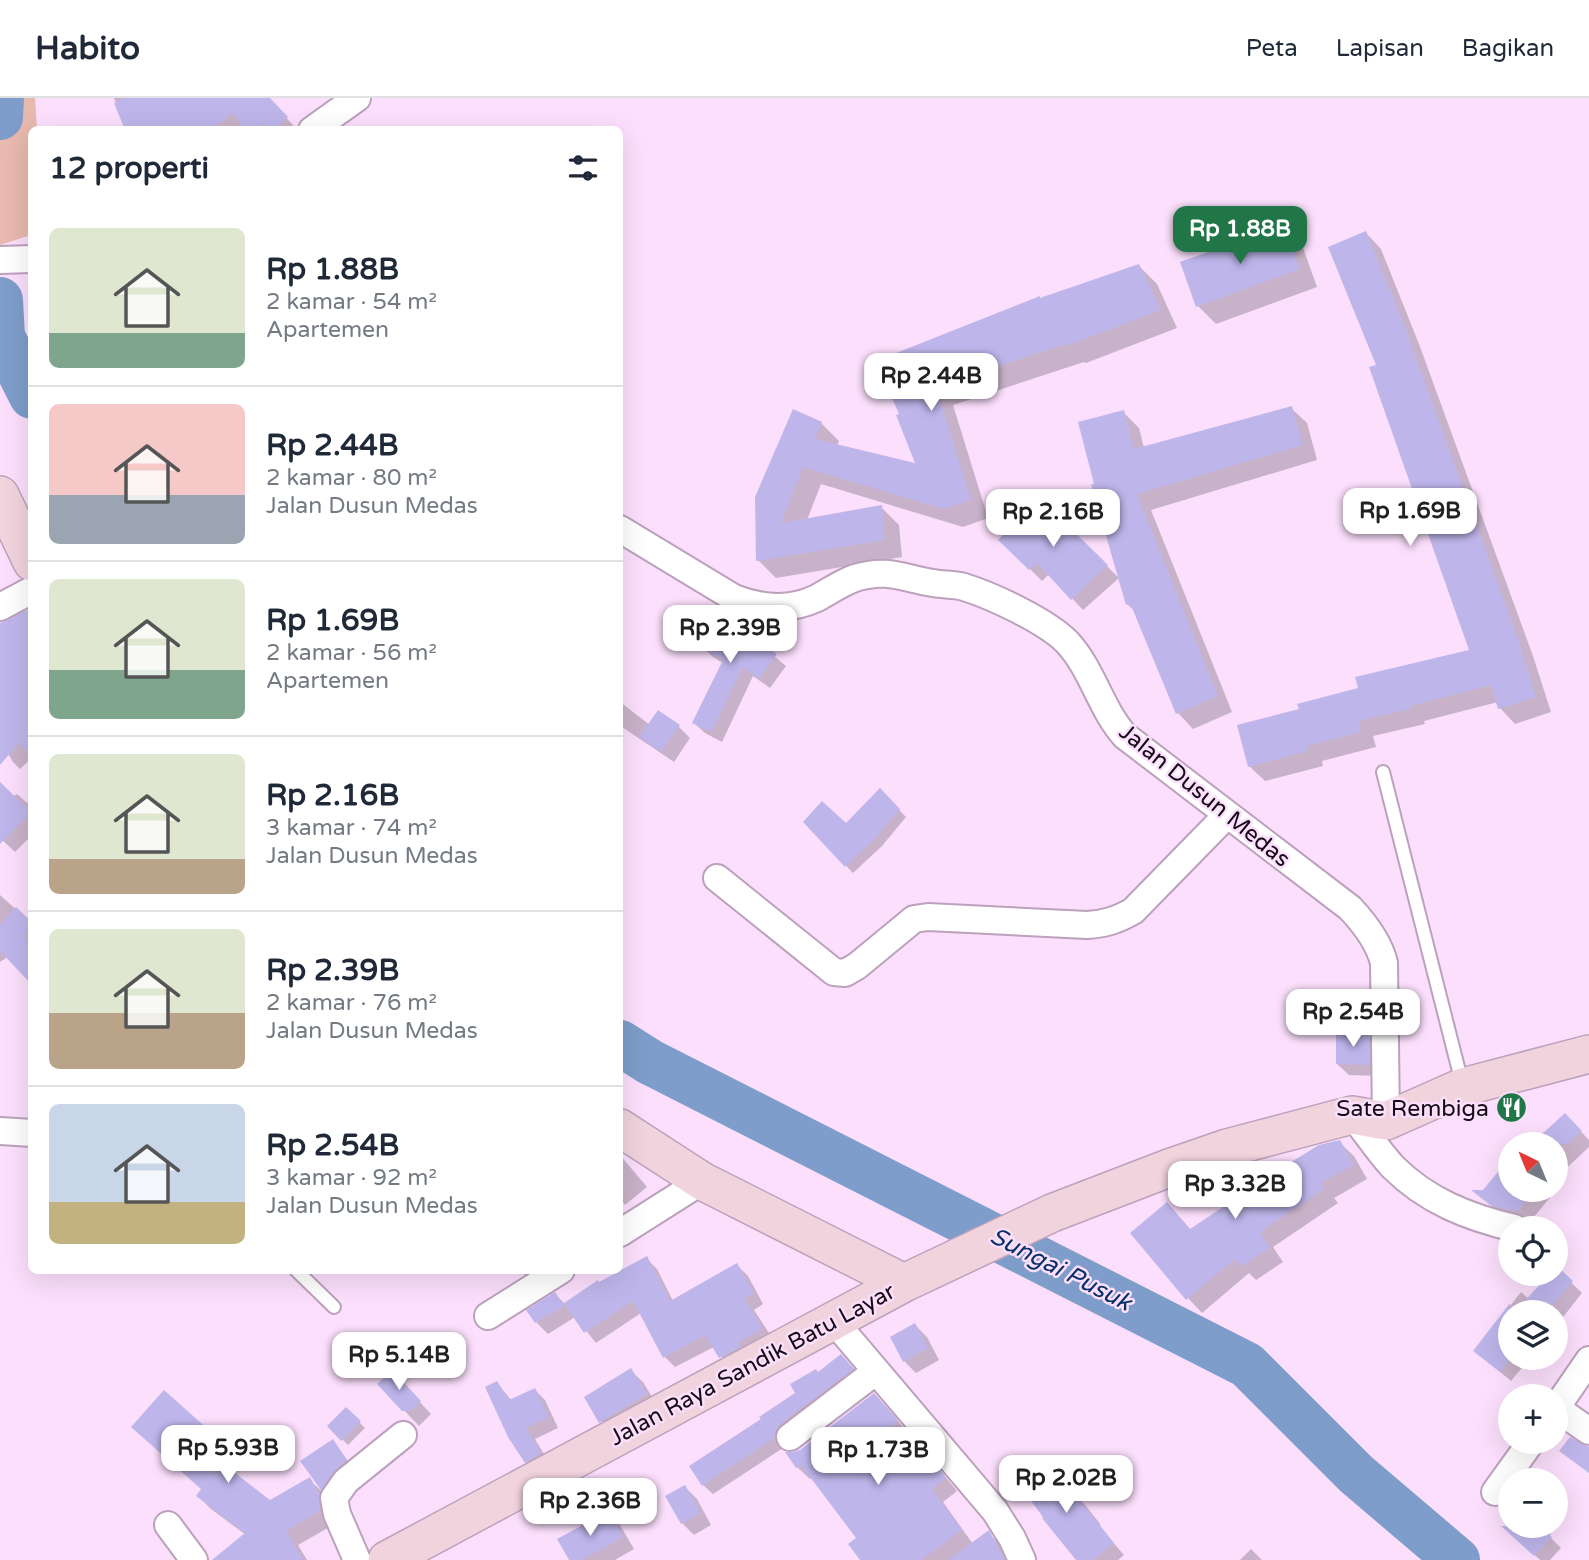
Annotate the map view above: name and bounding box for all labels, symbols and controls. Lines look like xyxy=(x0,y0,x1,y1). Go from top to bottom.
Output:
text: Habito xyxy=(35,29,140,68)
text: Peta xyxy=(1246,34,1298,63)
text: Lapisan xyxy=(1336,34,1424,63)
text: Bagikan xyxy=(1462,34,1554,63)
icon: filters xyxy=(564,149,602,187)
text: 12 properti xyxy=(49,150,209,187)
pin: Rp 1.88B xyxy=(1168,206,1312,266)
text: Rp 1.88B xyxy=(1189,215,1291,243)
text: Rp 1.88B xyxy=(266,251,399,288)
icon: home xyxy=(105,256,189,340)
text: 2 kamar · 54 m² xyxy=(266,288,437,316)
text: Apartemen xyxy=(266,316,389,344)
pin: Rp 2.44B xyxy=(859,354,1003,413)
text: Rp 2.44B xyxy=(880,362,982,390)
text: Rp 2.44B xyxy=(266,427,399,464)
icon: home xyxy=(105,432,189,516)
text: 2 kamar · 80 m² xyxy=(266,464,437,492)
pin: Rp 1.69B xyxy=(1338,489,1482,548)
pin: Rp 2.16B xyxy=(981,490,1125,549)
text: Jalan Dusun Medas xyxy=(266,492,478,520)
text: Rp 1.69B xyxy=(1359,497,1461,525)
text: Rp 2.16B xyxy=(1002,498,1104,526)
text: Rp 1.69B xyxy=(266,602,399,639)
pin: Rp 2.39B xyxy=(658,606,802,665)
icon: home xyxy=(105,607,189,691)
text: Rp 2.39B xyxy=(679,614,781,642)
text: 2 kamar · 56 m² xyxy=(266,639,437,667)
text: Apartemen xyxy=(266,667,389,695)
street label: Jalan Dusun Medas xyxy=(1113,718,1295,873)
text: Rp 2.16B xyxy=(266,777,399,814)
icon: home xyxy=(105,782,189,866)
text: 3 kamar · 74 m² xyxy=(266,814,437,842)
text: Jalan Dusun Medas xyxy=(266,842,478,870)
text: Rp 2.39B xyxy=(266,952,399,989)
icon: home xyxy=(105,957,189,1041)
text: 2 kamar · 76 m² xyxy=(266,989,437,1017)
pin: Rp 2.54B xyxy=(1281,990,1425,1049)
text: Rp 2.54B xyxy=(1302,998,1404,1026)
text: Jalan Dusun Medas xyxy=(266,1017,478,1045)
restaurant icon: Sate Rembiga xyxy=(1495,1091,1529,1125)
place label: Sate Rembiga xyxy=(1336,1095,1489,1123)
text: Rp 2.54B xyxy=(266,1127,399,1164)
icon: home xyxy=(105,1132,189,1216)
north arrow xyxy=(1498,1132,1568,1202)
map controls xyxy=(1498,1132,1568,1538)
pin: Rp 3.32B xyxy=(1163,1162,1307,1221)
text: 3 kamar · 92 m² xyxy=(266,1164,437,1192)
text: Rp 3.32B xyxy=(1184,1170,1286,1198)
text: Jalan Dusun Medas xyxy=(266,1192,478,1220)
button: locate xyxy=(1498,1216,1568,1286)
water label: Sungai Pusuk xyxy=(985,1221,1138,1318)
street label: Jalan Raya Sandik Batu Layar xyxy=(605,1277,900,1452)
button: layers xyxy=(1498,1300,1568,1370)
pin: Rp 5.14B xyxy=(327,1332,471,1392)
text: Rp 5.14B xyxy=(348,1341,450,1369)
button: + xyxy=(1498,1384,1568,1454)
pin: Rp 5.93B xyxy=(156,1426,300,1485)
pin: Rp 1.73B xyxy=(806,1428,950,1487)
text: Rp 5.93B xyxy=(177,1434,279,1462)
text: Rp 1.73B xyxy=(827,1436,929,1464)
pin: Rp 2.02B xyxy=(994,1456,1138,1515)
text: Rp 2.02B xyxy=(1015,1464,1117,1492)
button: − xyxy=(1498,1468,1568,1538)
pin: Rp 2.36B xyxy=(518,1478,662,1538)
text: Rp 2.36B xyxy=(539,1487,641,1515)

